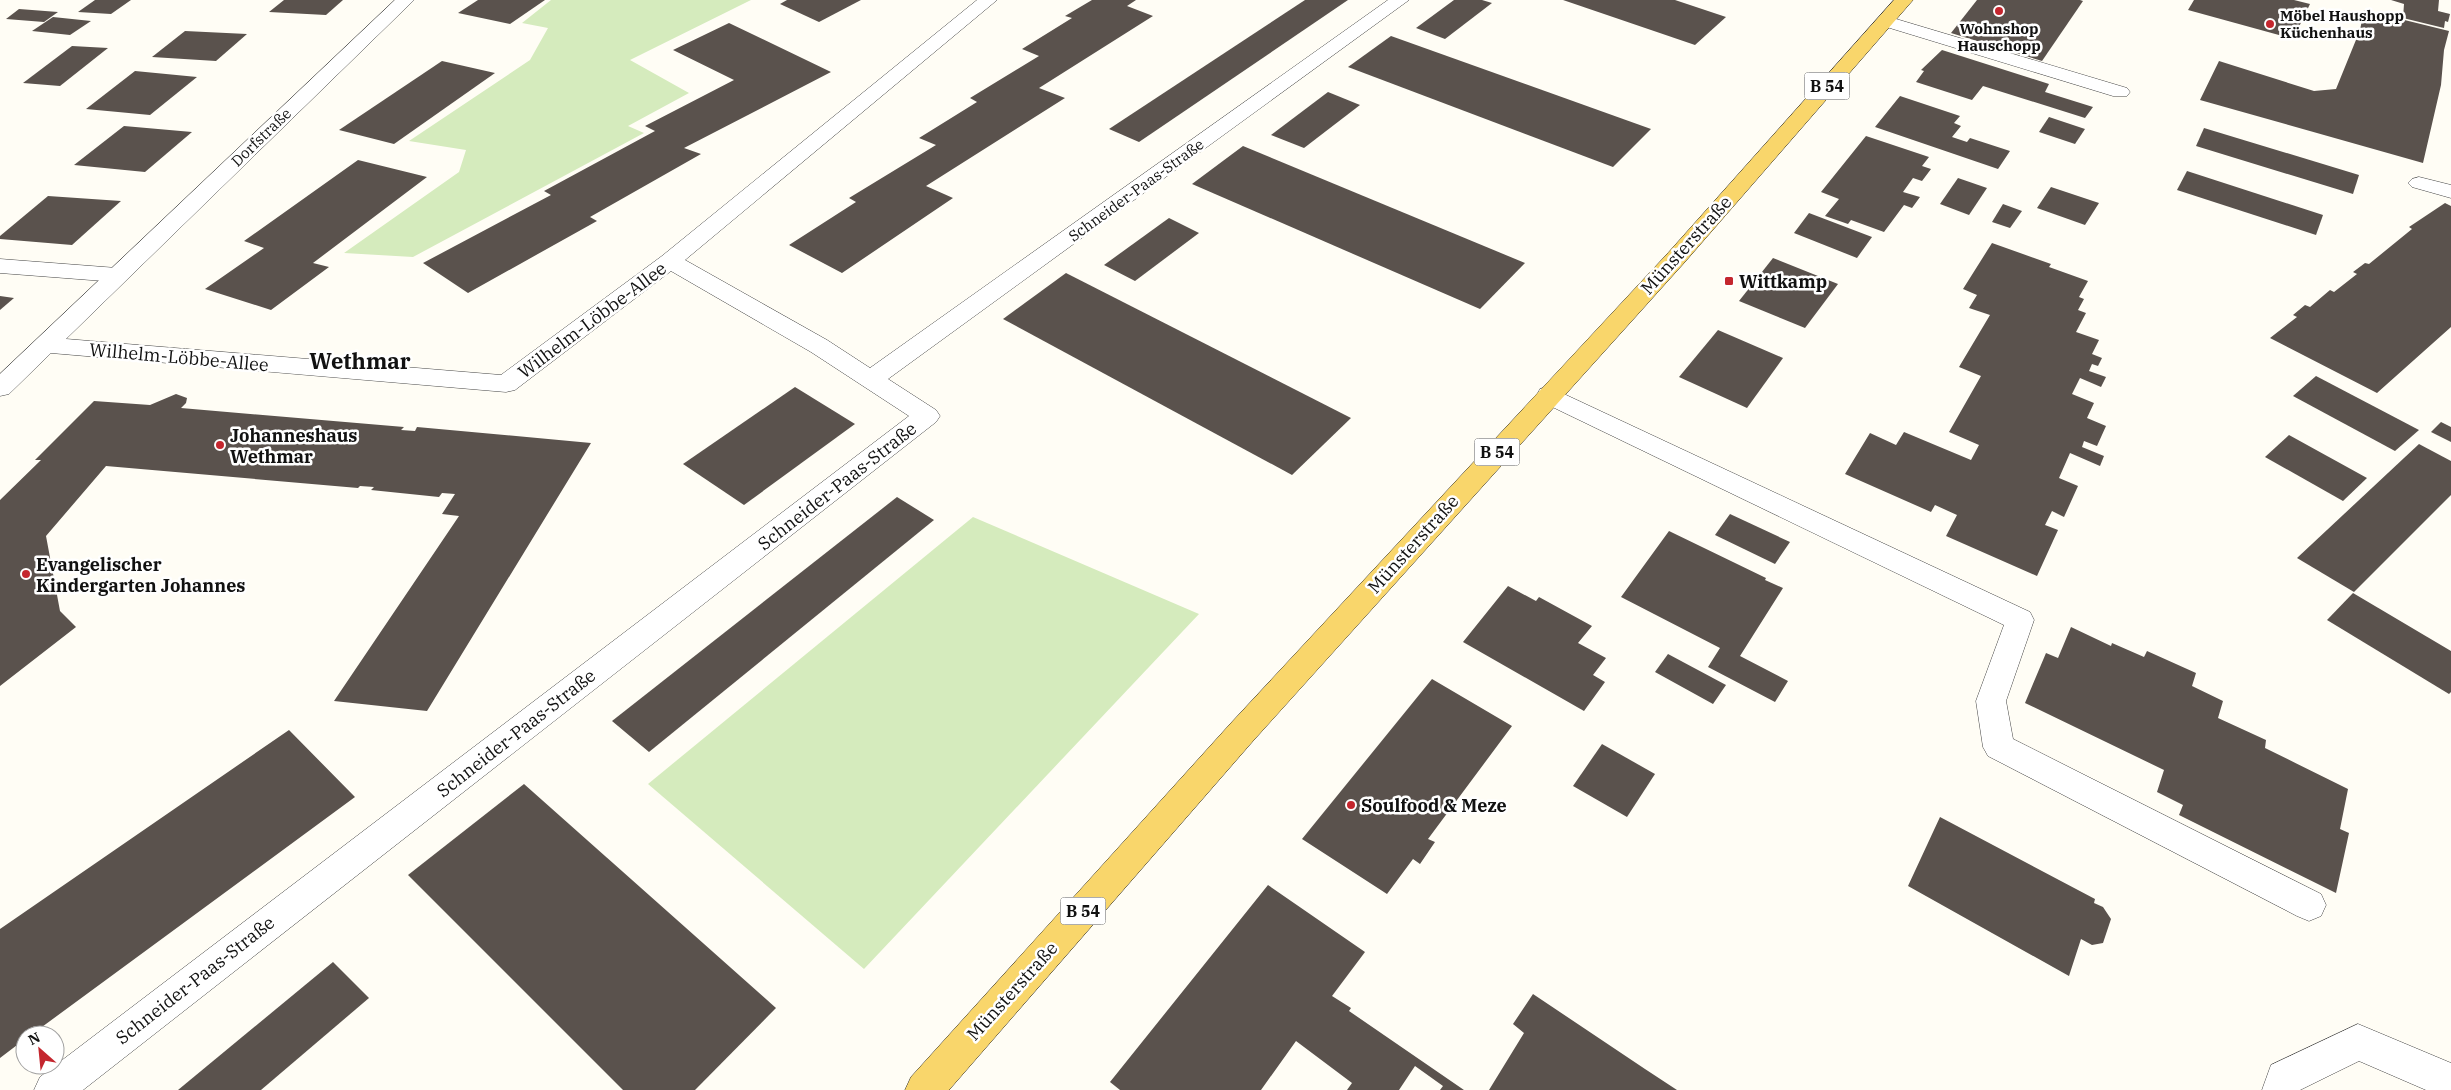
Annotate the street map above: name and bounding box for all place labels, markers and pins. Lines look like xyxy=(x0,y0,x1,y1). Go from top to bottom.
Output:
marker: Wohnshop Hauschopp xyxy=(1993,5,2005,17)
place label: Möbel Haushopp Küchenhaus xyxy=(2280,6,2404,42)
marker: Möbel Haushopp Küchenhaus xyxy=(2264,18,2276,30)
place label: Wohnshop Hauschopp xyxy=(1957,19,2041,55)
place label: Wittkamp xyxy=(1739,270,1827,293)
marker: Wittkamp xyxy=(1723,275,1735,287)
place label: Johanneshaus Wethmar xyxy=(230,424,358,468)
marker: Johanneshaus Wethmar xyxy=(214,439,226,451)
place label: Evangelischer Kindergarten Johannes xyxy=(36,553,246,597)
marker: Evangelischer Kindergarten Johannes xyxy=(20,568,32,580)
place label: Soulfood & Meze xyxy=(1361,794,1507,817)
marker: Soulfood & Meze xyxy=(1345,799,1357,811)

